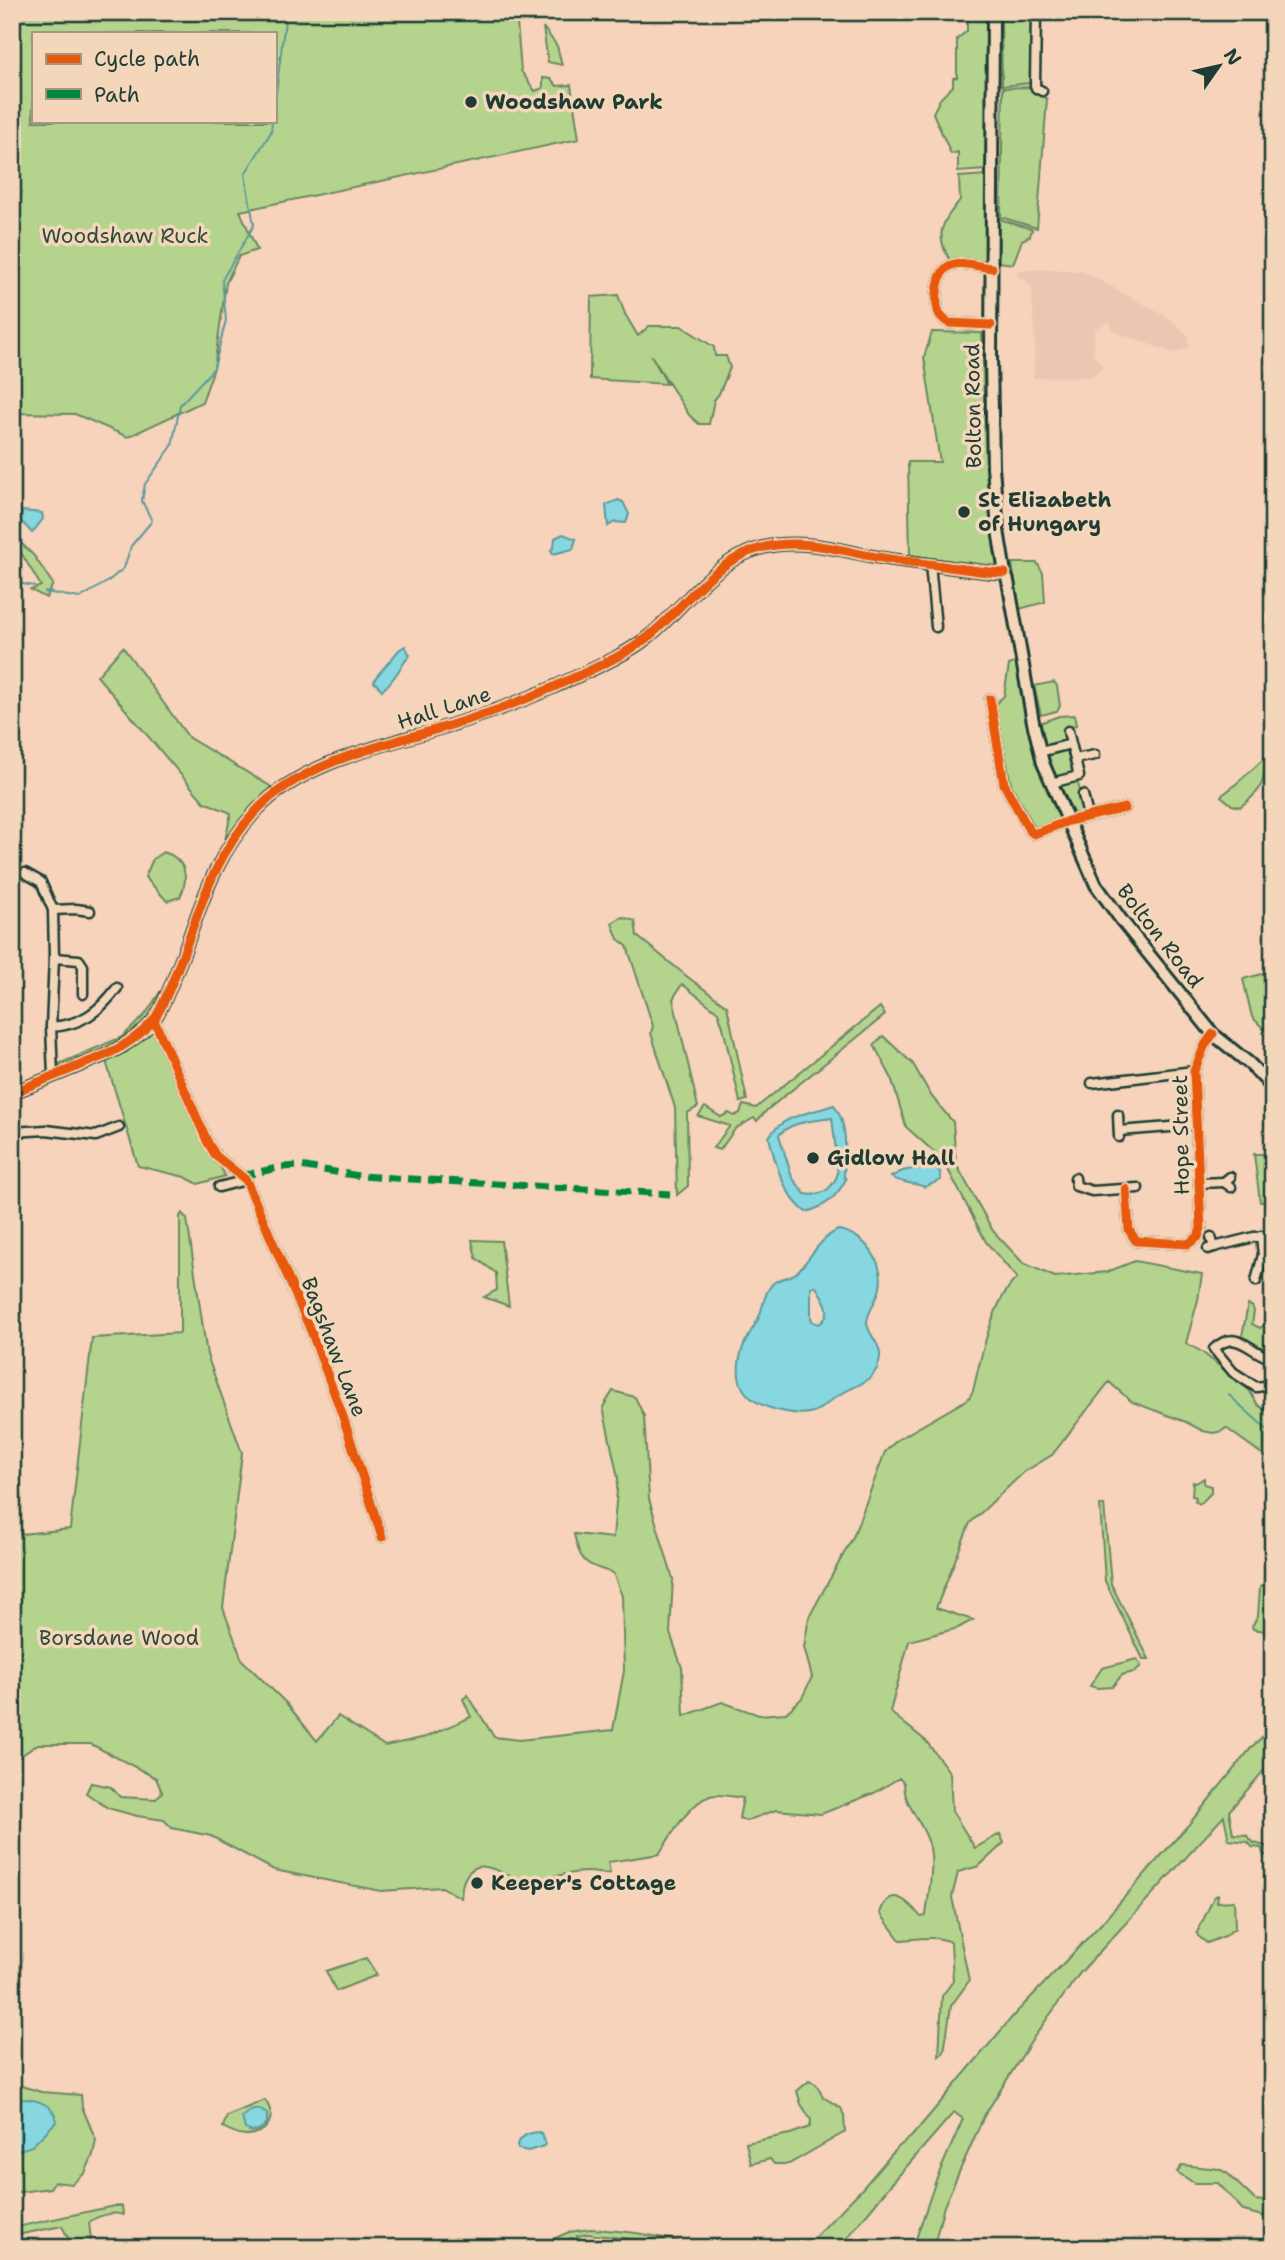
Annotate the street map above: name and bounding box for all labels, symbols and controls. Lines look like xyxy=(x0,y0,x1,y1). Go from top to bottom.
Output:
legend xyxy=(32,32,276,122)
north arrow xyxy=(1184,32,1254,102)
text: N xyxy=(1218,44,1247,70)
text: Cycle path xyxy=(94,45,200,73)
text: Path xyxy=(94,81,140,109)
place label: Woodshaw Park xyxy=(485,88,663,116)
marker: Woodshaw Park xyxy=(463,94,479,110)
park label: Woodshaw Ruck xyxy=(41,222,209,250)
street label: Bolton Road xyxy=(958,343,988,469)
place label: St Elizabeth of Hungary xyxy=(978,486,1112,538)
marker: St Elizabeth of Hungary xyxy=(956,504,972,520)
street label: Hall Lane xyxy=(394,680,494,736)
street label: Bolton Road xyxy=(1111,878,1209,994)
street label: Hope Street xyxy=(1166,1075,1196,1195)
place label: Gidlow Hall xyxy=(827,1144,955,1172)
marker: Gidlow Hall xyxy=(805,1150,821,1166)
street label: Bagshaw Lane xyxy=(294,1273,374,1421)
park label: Borsdane Wood xyxy=(39,1624,199,1652)
place label: Keeper's Cottage xyxy=(491,1869,676,1897)
marker: Keeper's Cottage xyxy=(469,1875,485,1891)

